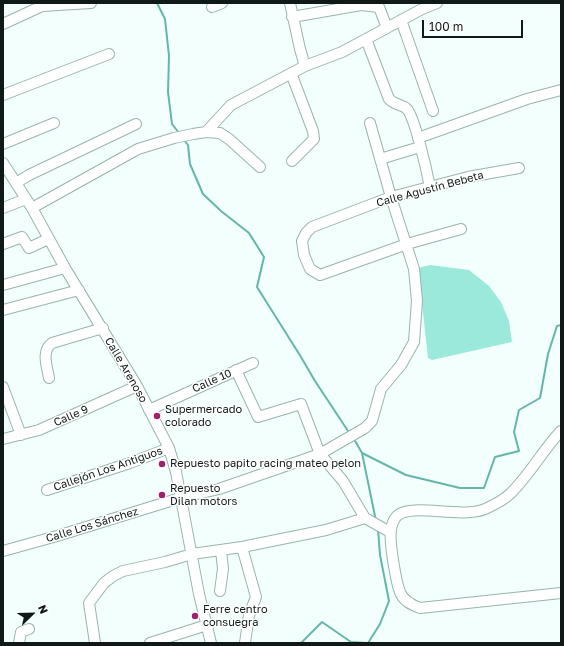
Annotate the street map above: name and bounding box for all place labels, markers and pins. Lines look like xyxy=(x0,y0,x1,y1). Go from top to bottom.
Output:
place label: Supermercado colorado xyxy=(165,403,242,429)
marker: Supermercado colorado xyxy=(152,411,162,421)
place label: Repuesto papito racing mateo pelon xyxy=(170,457,361,471)
marker: Repuesto papito racing mateo pelon xyxy=(157,459,167,469)
place label: Repuesto Dilan motors xyxy=(170,482,237,508)
marker: Repuesto Dilan motors xyxy=(157,490,167,500)
place label: Ferre centro consuegra xyxy=(203,603,268,629)
marker: Ferre centro consuegra xyxy=(190,611,200,621)

